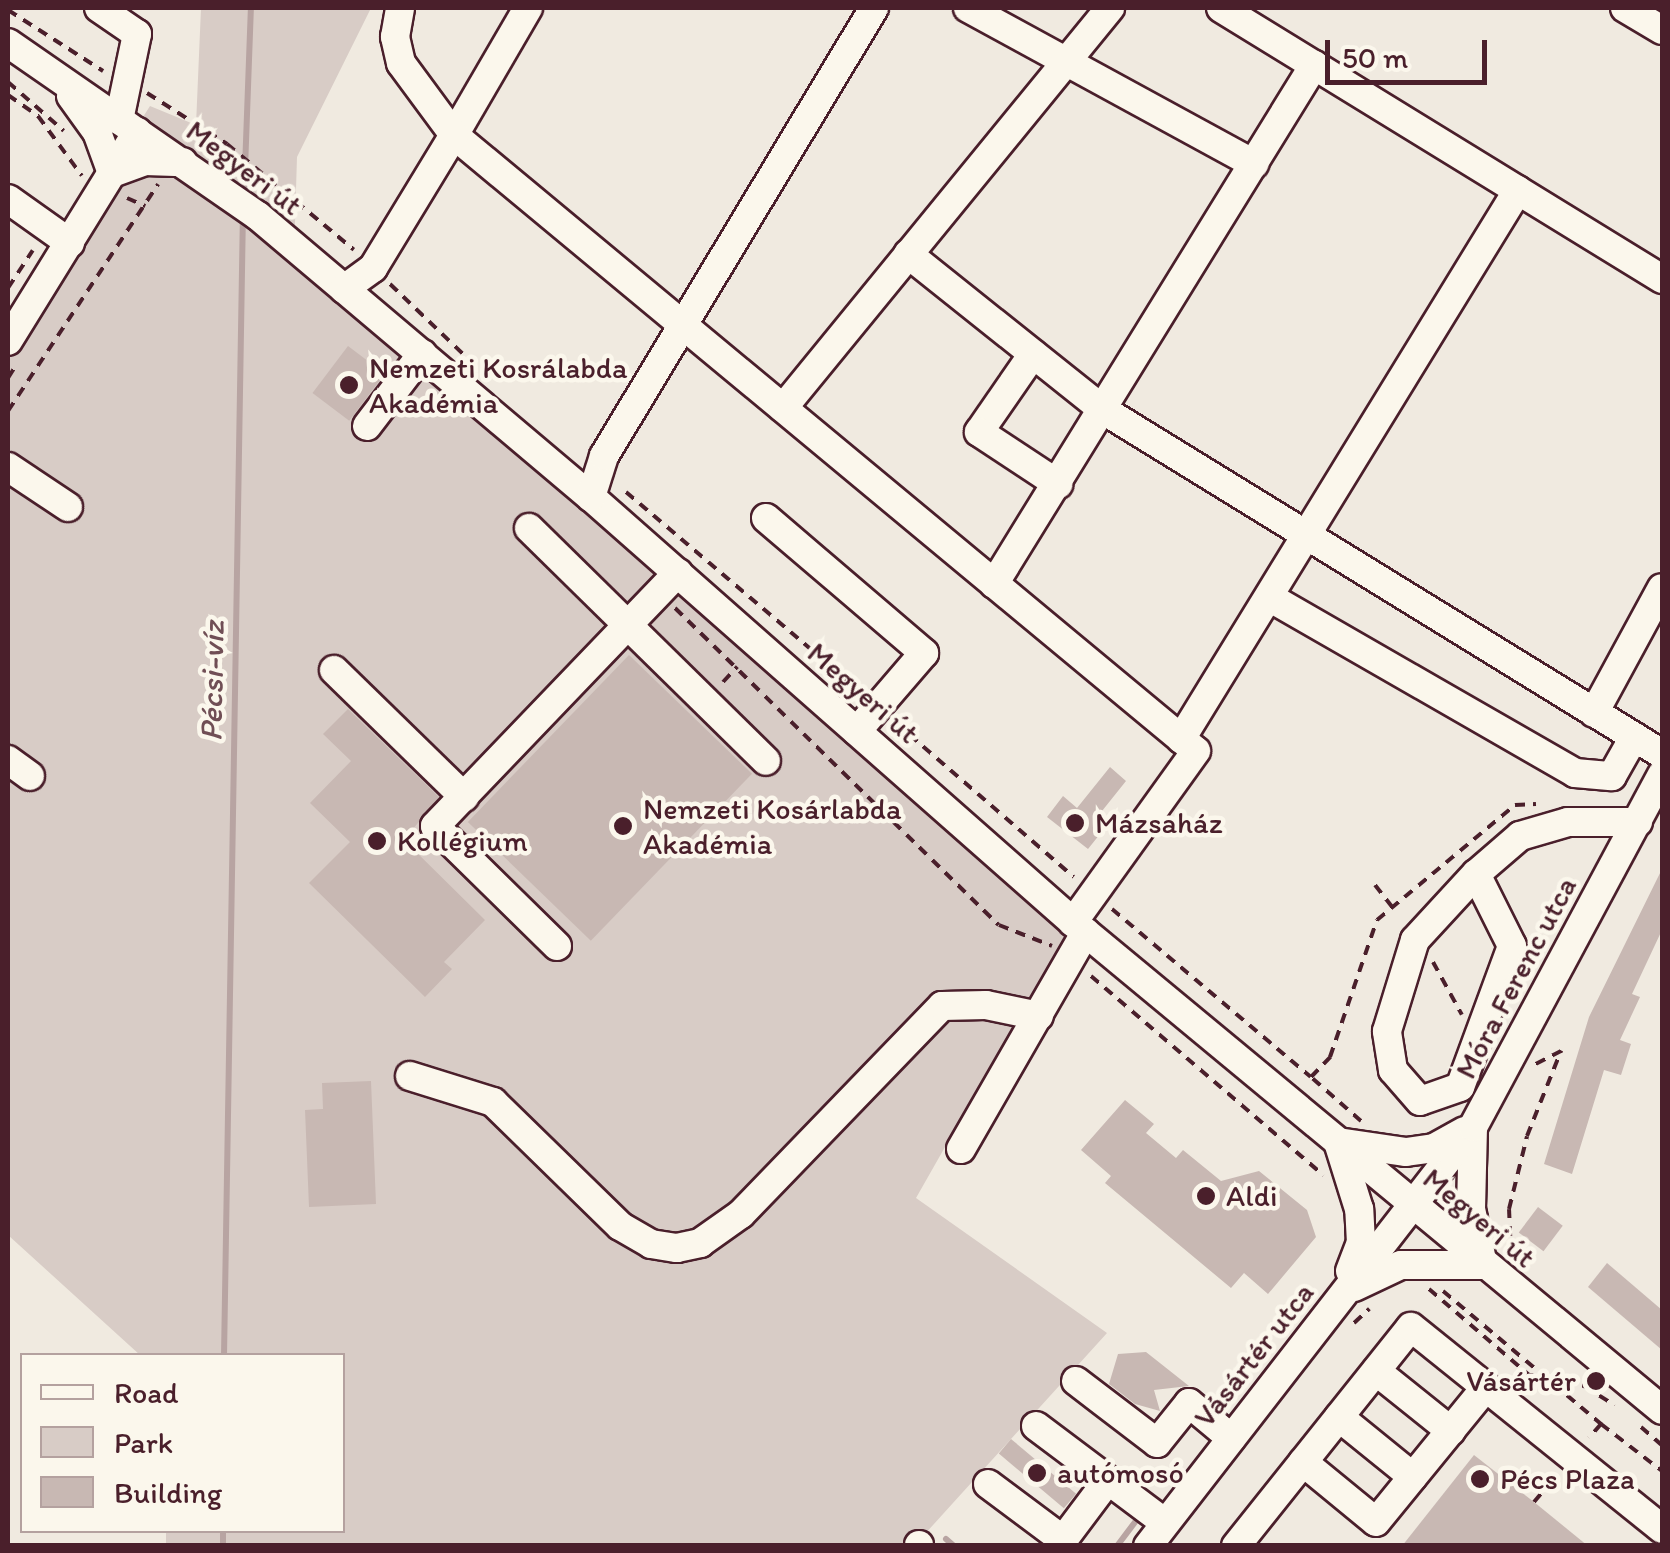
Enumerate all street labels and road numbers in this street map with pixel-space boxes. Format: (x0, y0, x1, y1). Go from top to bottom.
street label: Megyeri út (179, 113, 309, 223)
street label: Megyeri út (800, 635, 926, 751)
street label: Móra Ferenc utca (1448, 872, 1584, 1084)
street label: Megyeri út (1415, 1161, 1543, 1275)
street label: Vásártér utca (1187, 1276, 1321, 1434)

